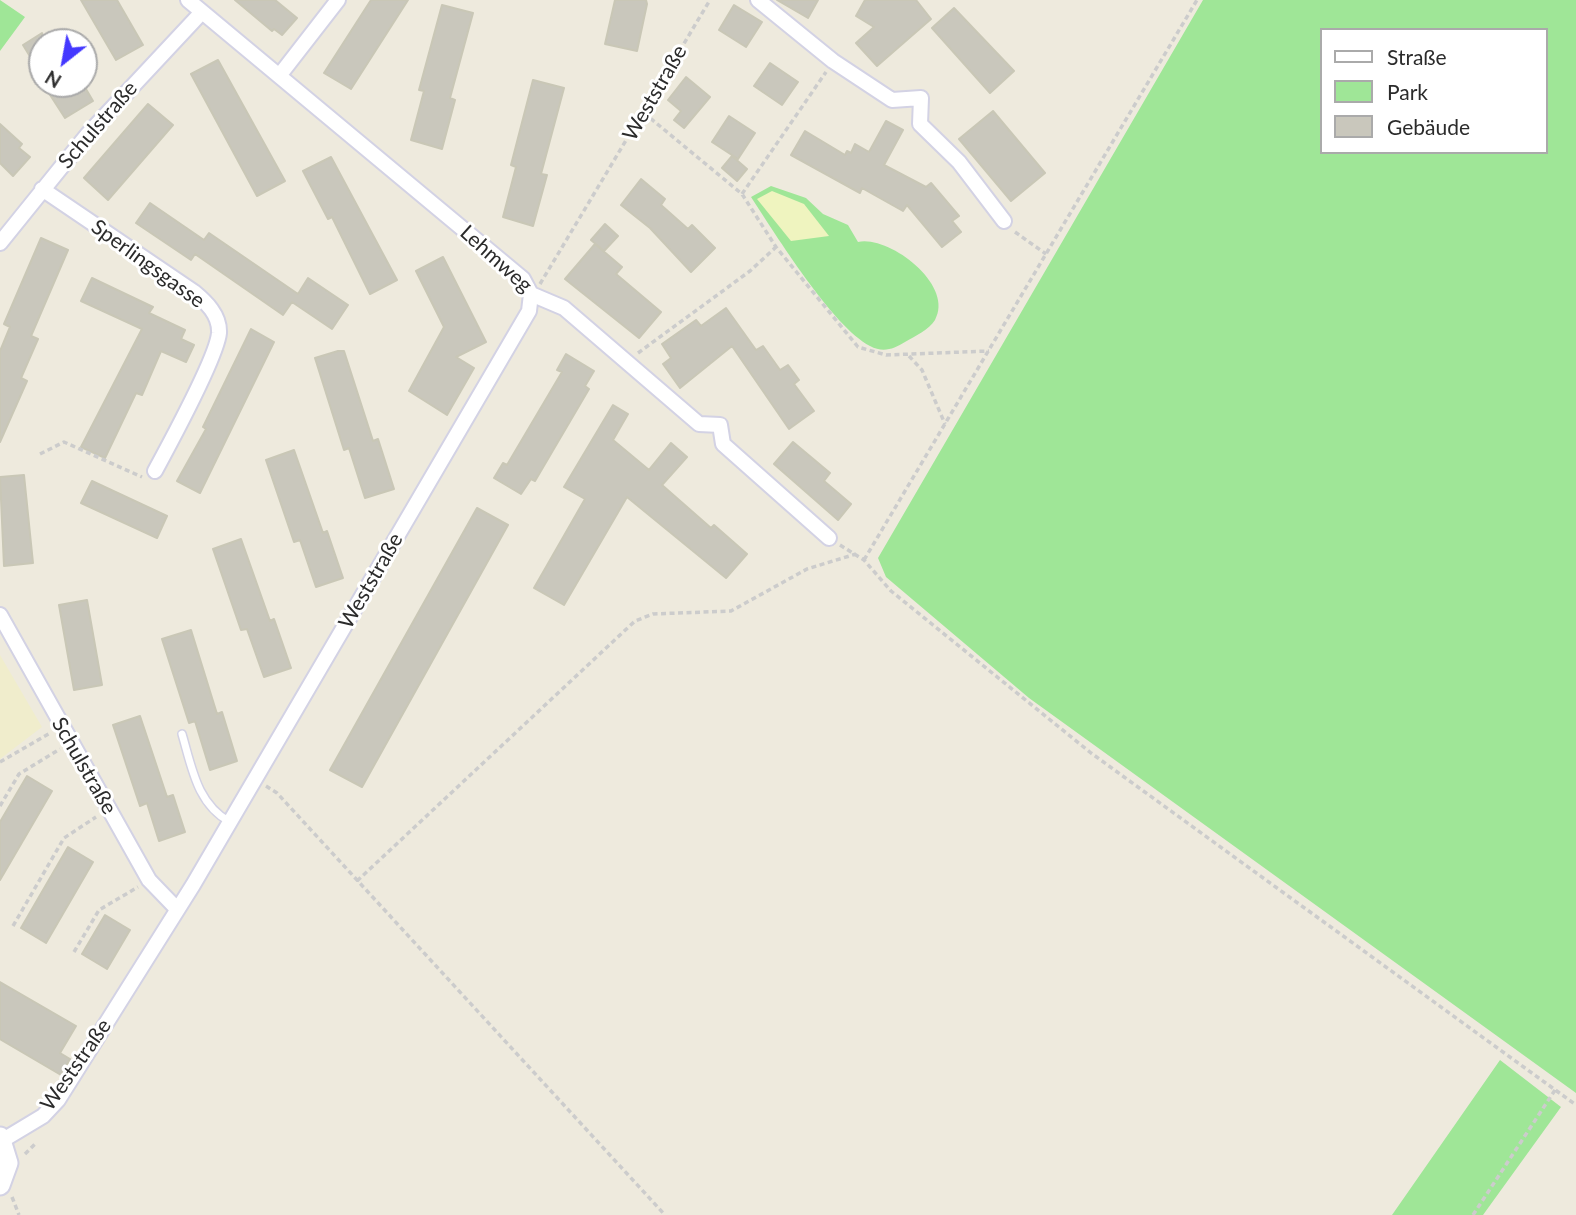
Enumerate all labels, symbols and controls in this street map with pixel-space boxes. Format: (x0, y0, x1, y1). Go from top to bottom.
north arrow (28, 28, 98, 98)
legend (1320, 28, 1548, 154)
street label: Weststraße (618, 41, 692, 145)
text: Straße (1387, 44, 1447, 69)
text: N (41, 66, 65, 93)
street label: Schulstraße (53, 76, 143, 174)
text: Park (1387, 79, 1428, 104)
text: Gebäude (1387, 114, 1470, 139)
street label: Sperlingsgasse (86, 214, 210, 314)
street label: Lehmweg (455, 220, 537, 298)
street label: Weststraße (334, 529, 408, 633)
street label: Schulstraße (46, 713, 122, 819)
street label: Weststraße (35, 1014, 117, 1116)

